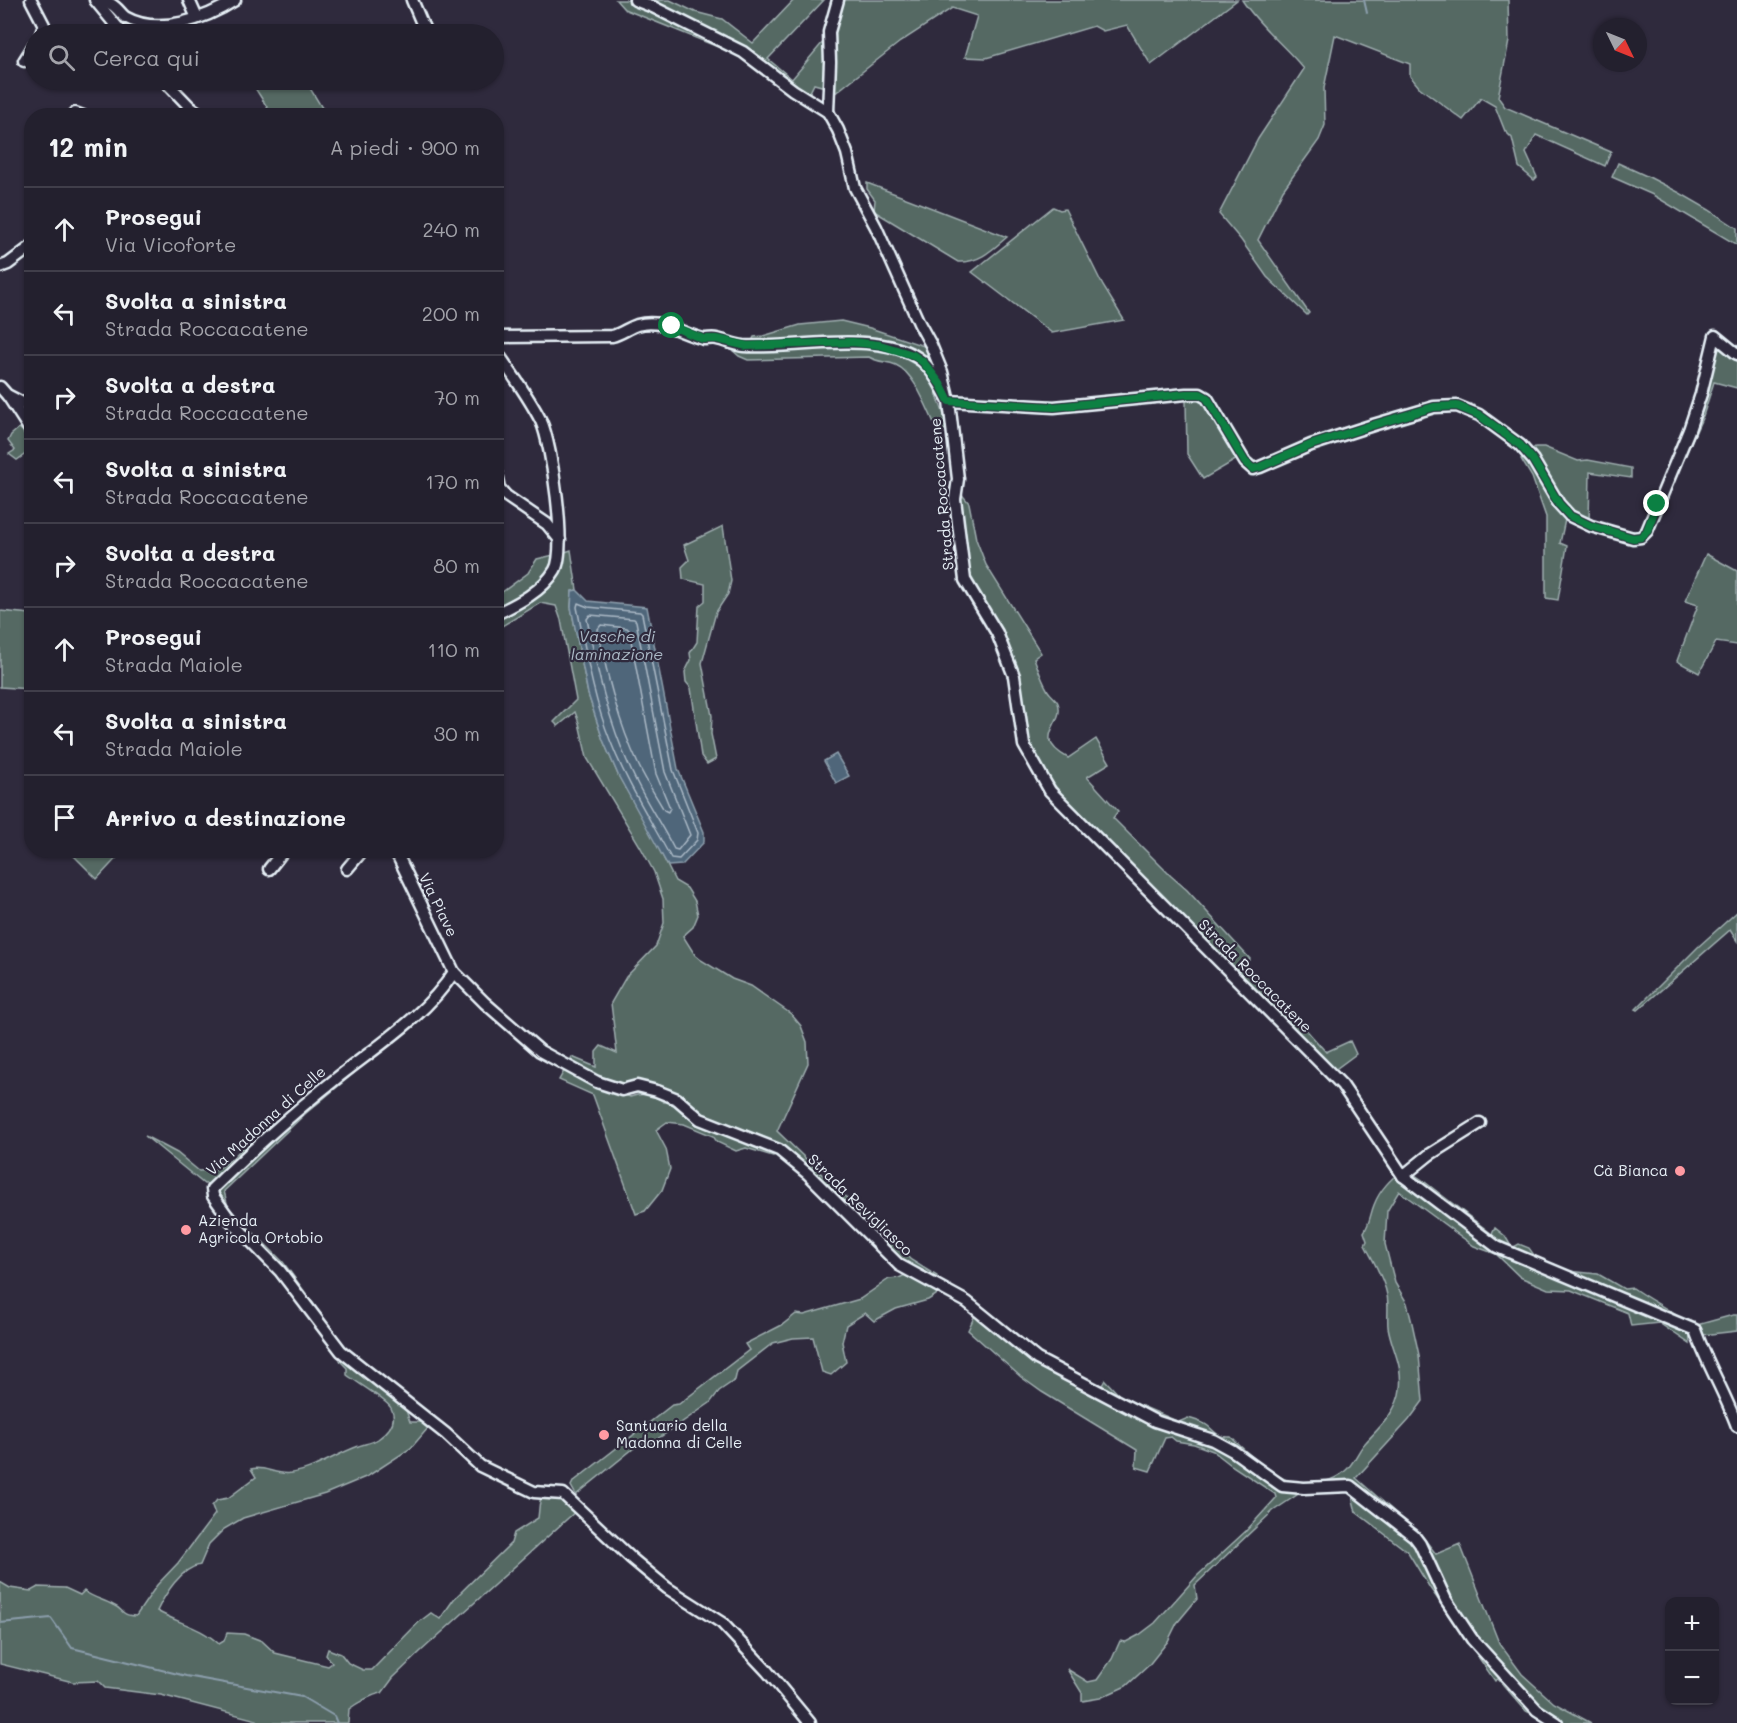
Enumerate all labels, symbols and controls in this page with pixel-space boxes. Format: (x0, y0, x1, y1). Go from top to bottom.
north arrow (1593, 18, 1647, 72)
search box (24, 24, 504, 90)
icon: search (45, 41, 78, 74)
text: Cerca qui (93, 43, 200, 72)
text: 12 min (48, 130, 128, 164)
text: A piedi · 900 m (330, 134, 480, 160)
text: Prosegui (105, 202, 202, 231)
icon: ahead (48, 213, 81, 246)
text: 240 m (422, 216, 480, 242)
text: Via Vicoforte (105, 231, 236, 257)
text: Svolta a sinistra (105, 286, 287, 315)
icon: left (48, 297, 81, 330)
text: 200 m (422, 300, 480, 326)
route start (658, 312, 684, 338)
text: Strada Roccacatene (105, 315, 309, 341)
text: Svolta a destra (105, 370, 275, 399)
icon: right (48, 381, 81, 414)
text: 70 m (434, 384, 480, 410)
text: Strada Roccacatene (105, 399, 309, 425)
street label: Strada Roccacatene (924, 417, 958, 571)
text: Svolta a sinistra (105, 454, 287, 483)
icon: left (48, 465, 81, 498)
text: 170 m (425, 468, 480, 494)
text: Strada Roccacatene (105, 483, 309, 509)
route end (1643, 490, 1669, 516)
text: Svolta a destra (105, 538, 275, 567)
icon: right (48, 549, 81, 582)
text: 80 m (433, 552, 480, 578)
text: Strada Roccacatene (105, 567, 309, 593)
text: Prosegui (105, 622, 202, 651)
water label: Vasche di laminazione (571, 625, 663, 664)
icon: ahead (48, 633, 81, 666)
text: 110 m (427, 636, 480, 662)
text: Strada Maiole (105, 651, 243, 677)
text: Svolta a sinistra (105, 706, 287, 735)
icon: left (48, 717, 81, 750)
text: 30 m (434, 720, 480, 746)
text: Strada Maiole (105, 735, 243, 761)
icon: arrive (48, 801, 81, 834)
text: Arrivo a destinazione (105, 803, 346, 832)
street label: Via Piave (415, 869, 463, 940)
street label: Strada Roccacatene (1195, 914, 1317, 1036)
street label: Via Madonna di Celle (201, 1061, 329, 1179)
street label: Strada Revigliasco (804, 1149, 917, 1260)
place label: Cà Bianca (1593, 1160, 1668, 1180)
marker: Cà Bianca (1673, 1164, 1687, 1178)
place label: Azienda Agricola Ortobio (198, 1210, 323, 1247)
marker: Azienda Agricola Ortobio (179, 1223, 193, 1237)
place label: Santuario della Madonna di Celle (616, 1415, 742, 1452)
marker: Santuario della Madonna di Celle (597, 1428, 611, 1442)
map controls (1665, 1597, 1719, 1705)
button: + (1665, 1597, 1719, 1651)
button: − (1665, 1651, 1719, 1705)

